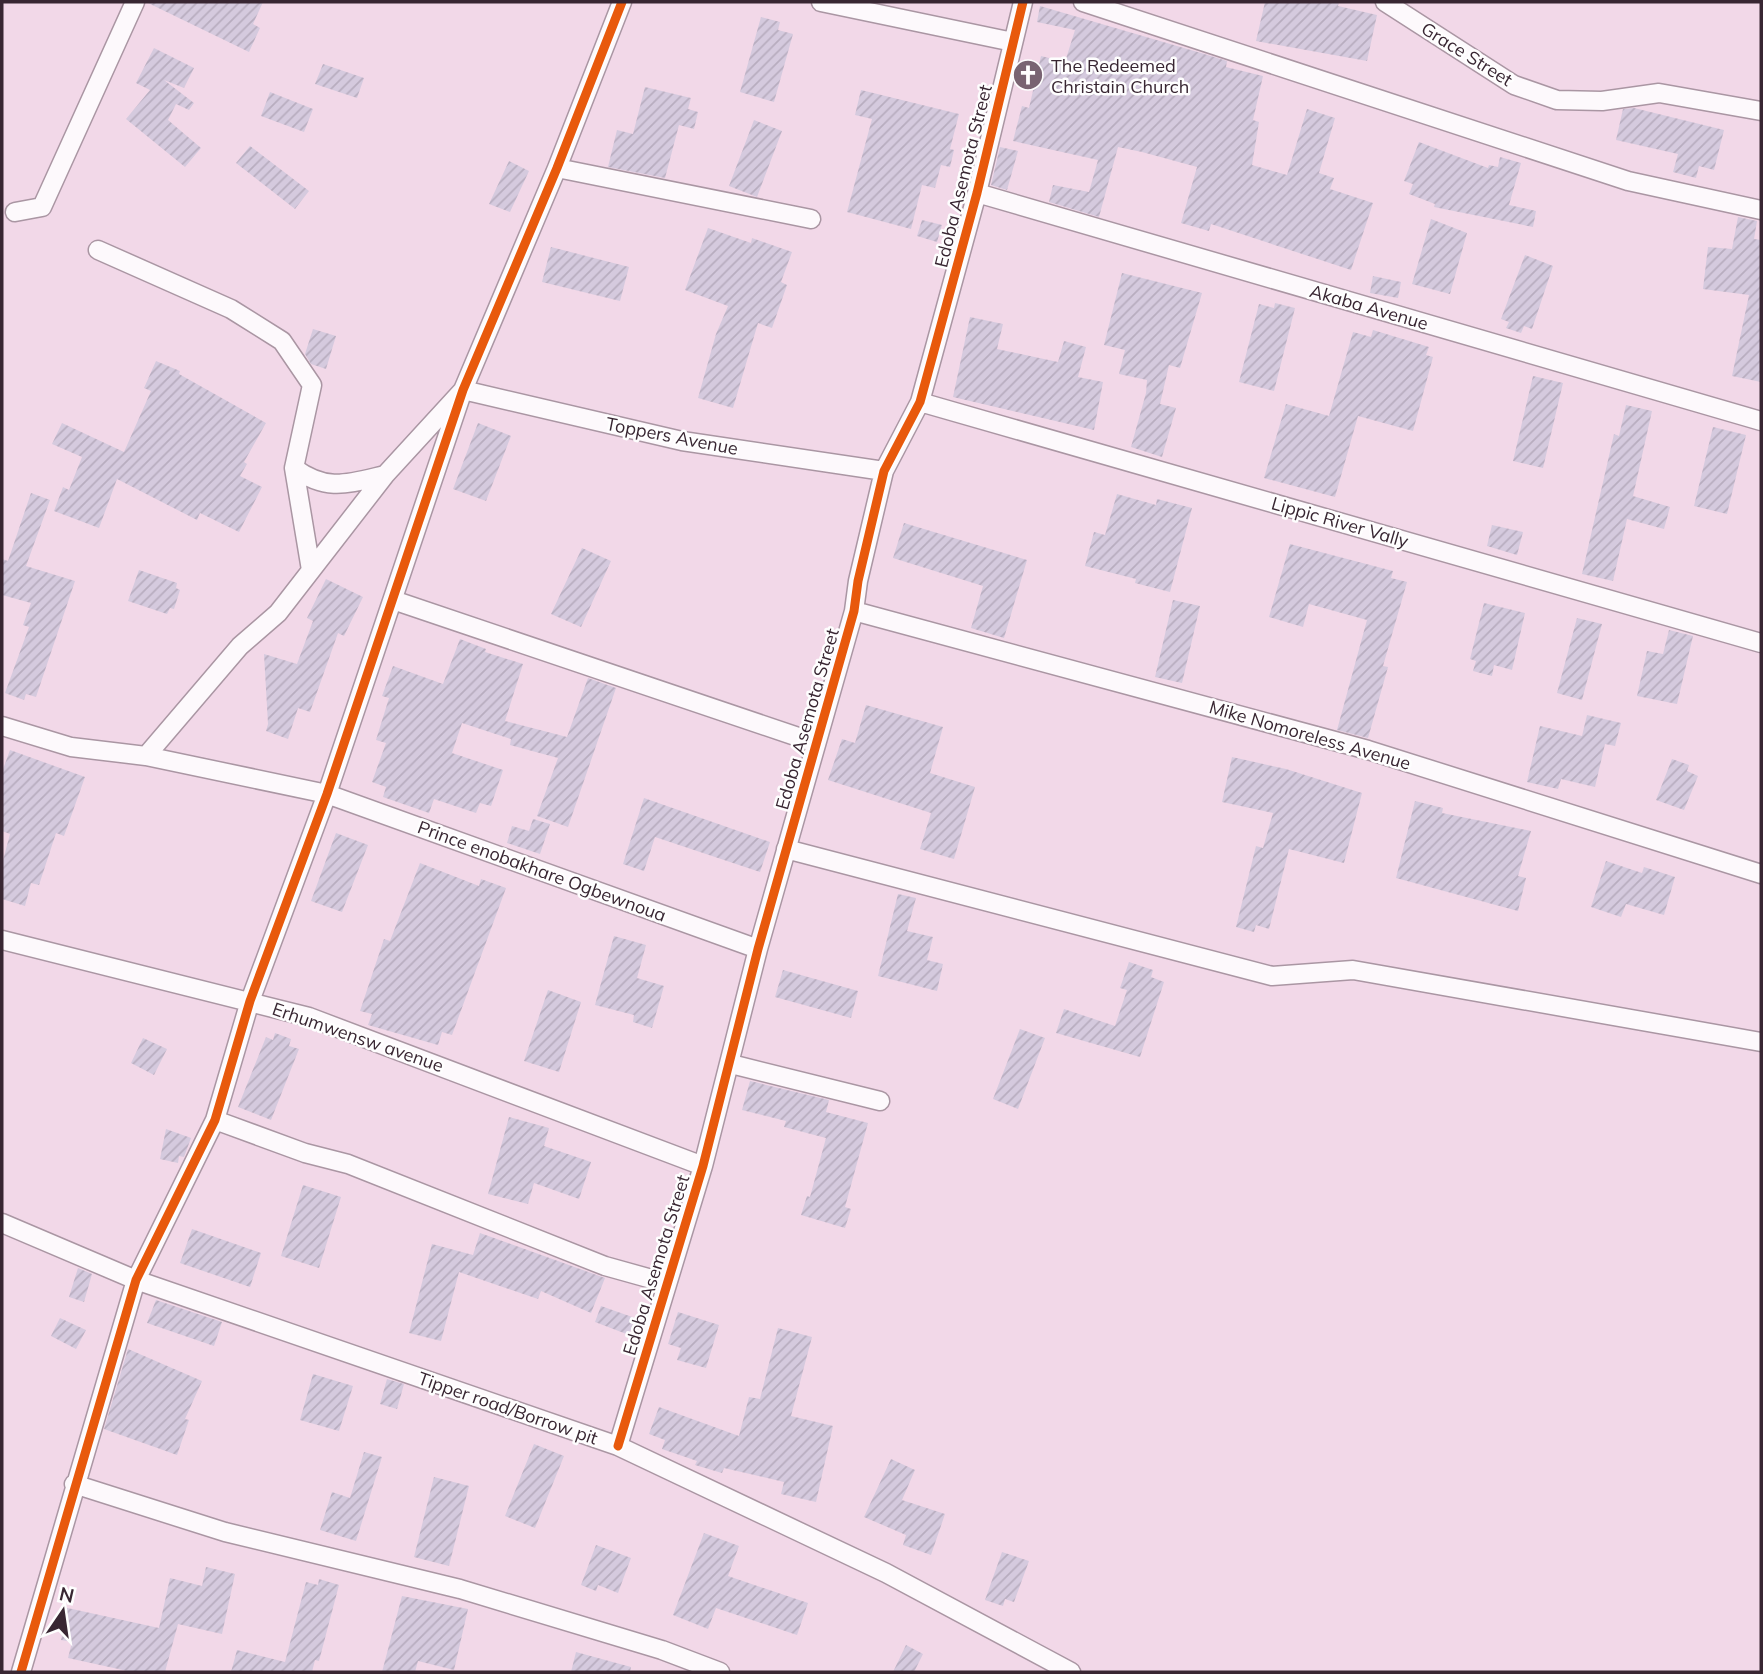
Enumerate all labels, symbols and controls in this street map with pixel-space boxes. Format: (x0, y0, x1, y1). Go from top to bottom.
street label: Grace Street (1417, 17, 1517, 91)
place label: The Redeemed Christain Church (1051, 54, 1189, 98)
church icon: The Redeemed Christain Church (1011, 58, 1045, 92)
street label: Edoba Asemota Street (929, 82, 997, 270)
street label: Akaba Avenue (1307, 279, 1431, 335)
street label: Toppers Avenue (604, 412, 740, 460)
street label: Lippic River Vally (1269, 491, 1411, 553)
street label: Edoba Asemota Street (770, 626, 844, 812)
street label: Mike Nomoreless Avenue (1207, 695, 1413, 775)
street label: Prince enobakhare Ogbewnoua (415, 815, 669, 927)
street label: Erhumwensw avenue (269, 997, 447, 1077)
street label: Edoba Asemota Street (618, 1172, 694, 1358)
street label: Tipper road/Borrow pit (415, 1366, 601, 1450)
north arrow (28, 1576, 98, 1646)
text: N (57, 1581, 77, 1608)

